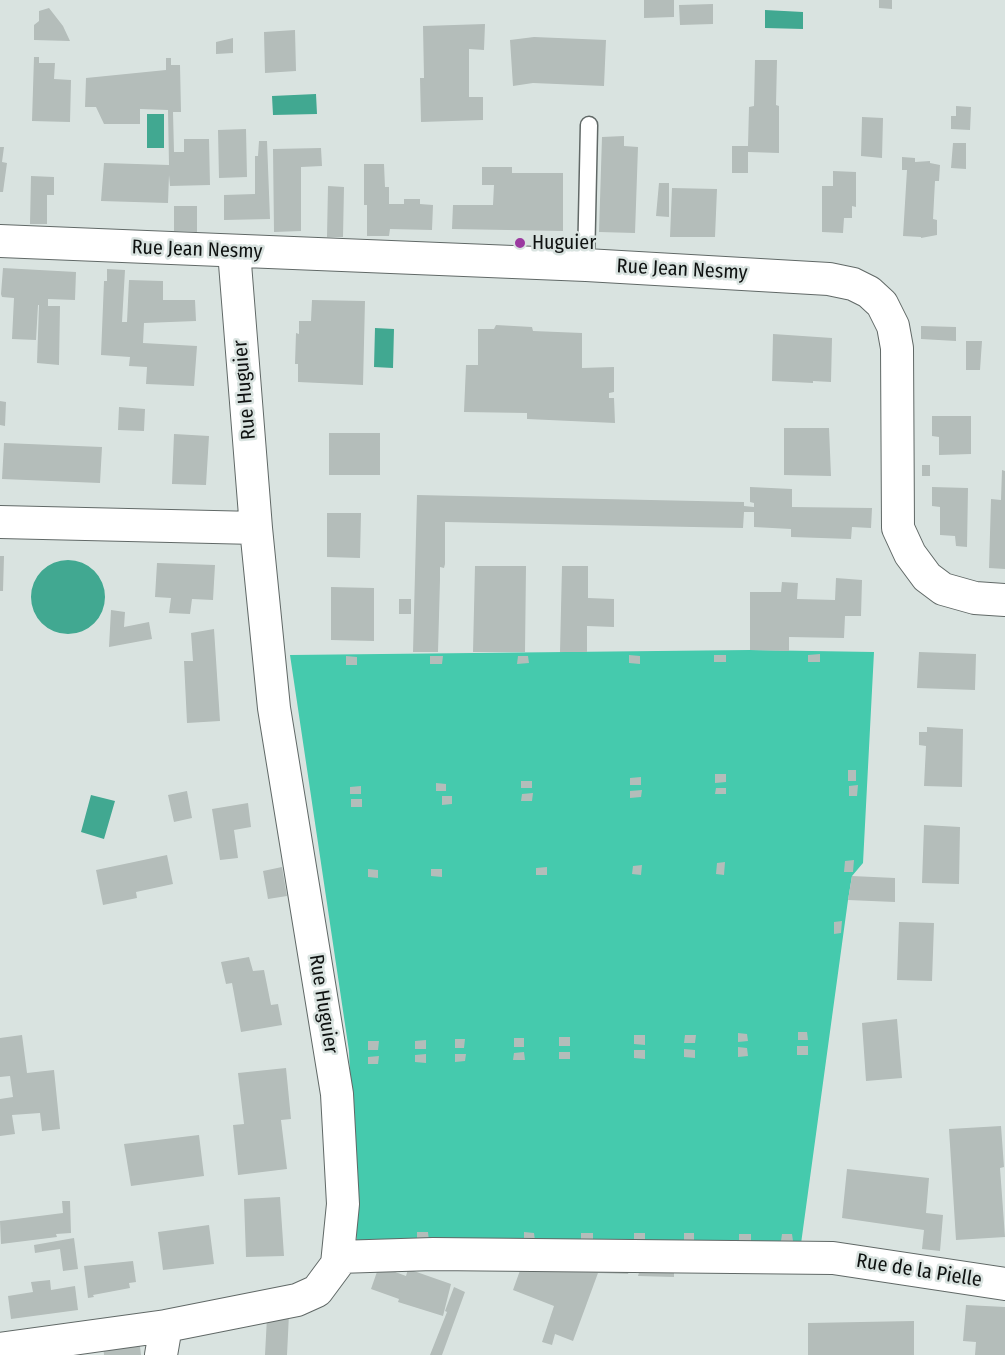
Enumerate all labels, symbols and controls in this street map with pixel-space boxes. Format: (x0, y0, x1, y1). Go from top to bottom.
place label: Huguier (532, 231, 596, 255)
street label: Rue Jean Nesmy (131, 236, 263, 264)
marker: Huguier (513, 236, 527, 250)
street label: Rue Jean Nesmy (616, 255, 748, 285)
street label: Rue Huguier (229, 339, 261, 441)
street label: Rue Huguier (303, 953, 343, 1055)
street label: Rue de la Pielle (855, 1249, 983, 1293)

